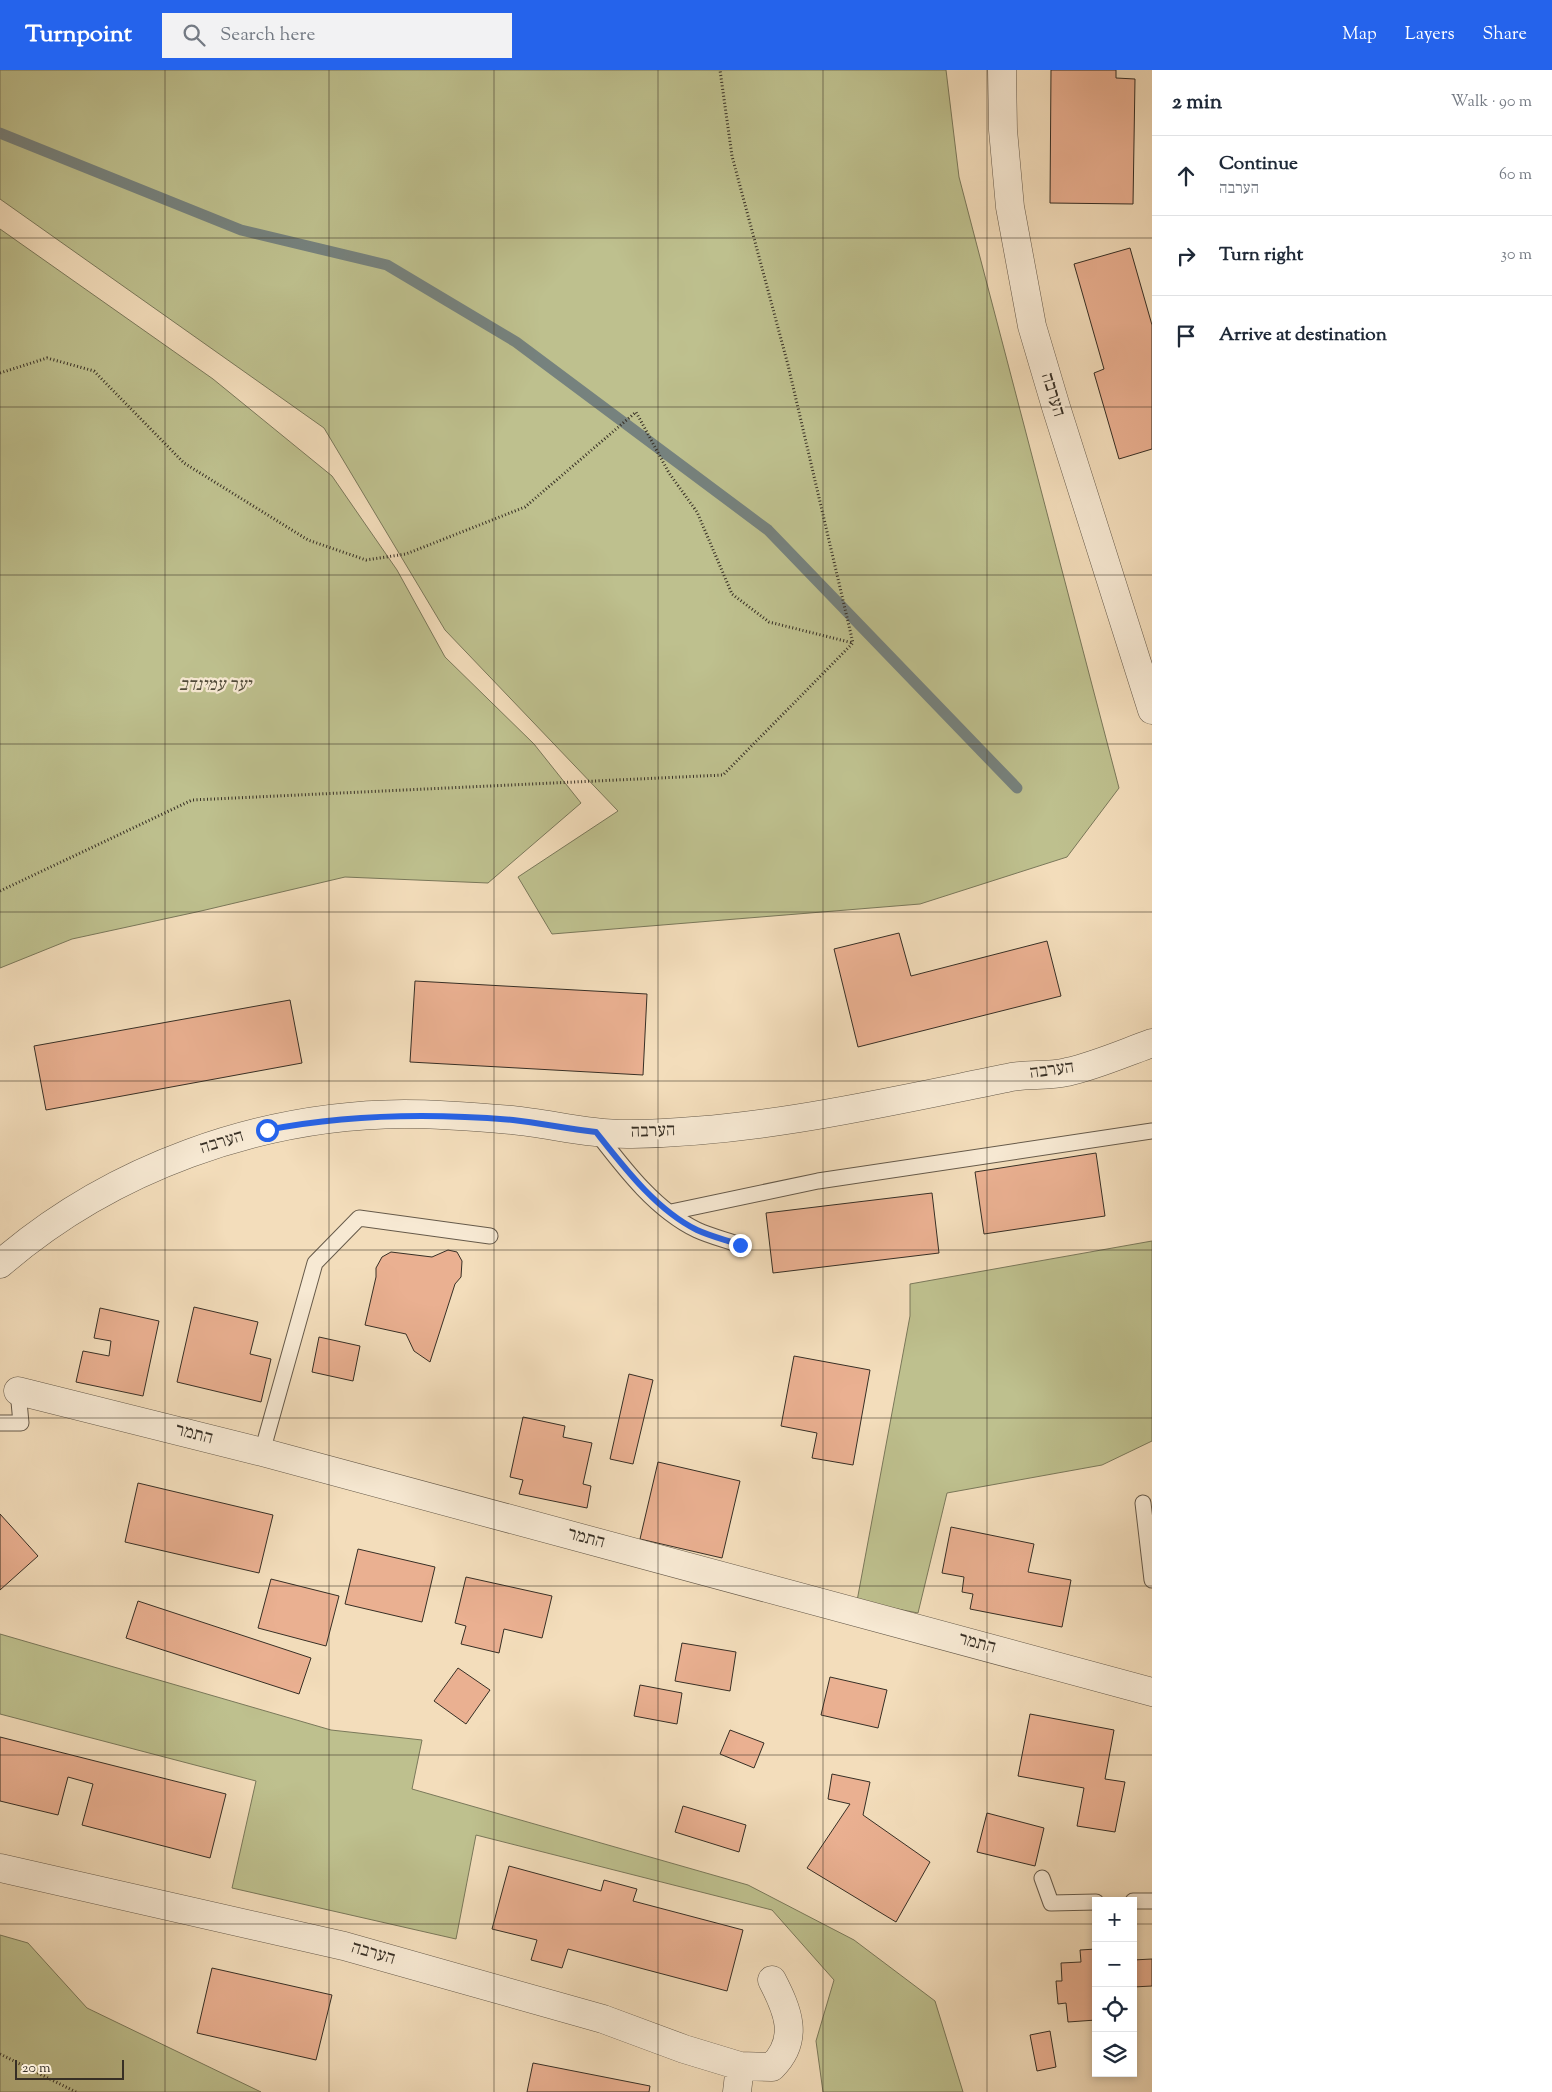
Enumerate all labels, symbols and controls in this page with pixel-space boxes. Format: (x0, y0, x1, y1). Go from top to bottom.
search box (162, 13, 512, 58)
text: Turnpoint (25, 18, 132, 52)
icon: search (180, 21, 208, 49)
text: Search here (220, 22, 315, 49)
text: Map (1342, 22, 1377, 48)
text: Layers (1405, 22, 1455, 48)
text: Share (1483, 22, 1527, 48)
text: 2 min (1172, 88, 1222, 118)
text: Walk · 90 m (1451, 91, 1532, 114)
text: Continue (1219, 151, 1298, 178)
icon: ahead (1172, 162, 1200, 190)
text: 60 m (1499, 164, 1532, 187)
text: הערבה (1219, 178, 1259, 201)
icon: right (1172, 242, 1200, 270)
text: Turn right (1219, 242, 1303, 269)
text: 30 m (1501, 244, 1532, 267)
icon: arrive (1172, 322, 1200, 350)
text: Arrive at destination (1219, 322, 1387, 349)
street label: הערבה (1033, 370, 1071, 420)
park label: יער עמינדב (179, 673, 253, 699)
street label: הערבה (1028, 1055, 1076, 1087)
street label: הערבה (630, 1118, 676, 1146)
route start (256, 1119, 279, 1142)
street label: הערבה (197, 1124, 247, 1162)
route end (729, 1234, 752, 1257)
street label: התמר (172, 1418, 216, 1452)
street label: התמר (564, 1522, 608, 1556)
street label: התמר (955, 1627, 999, 1661)
map controls (1092, 1897, 1137, 2077)
button: + (1092, 1897, 1137, 1942)
street label: הערבה (348, 1935, 398, 1973)
button: − (1092, 1942, 1137, 1987)
button: locate (1092, 1987, 1137, 2032)
button: layers (1092, 2032, 1137, 2077)
scale bar (15, 2057, 124, 2080)
text: 20 m (22, 2059, 51, 2079)

